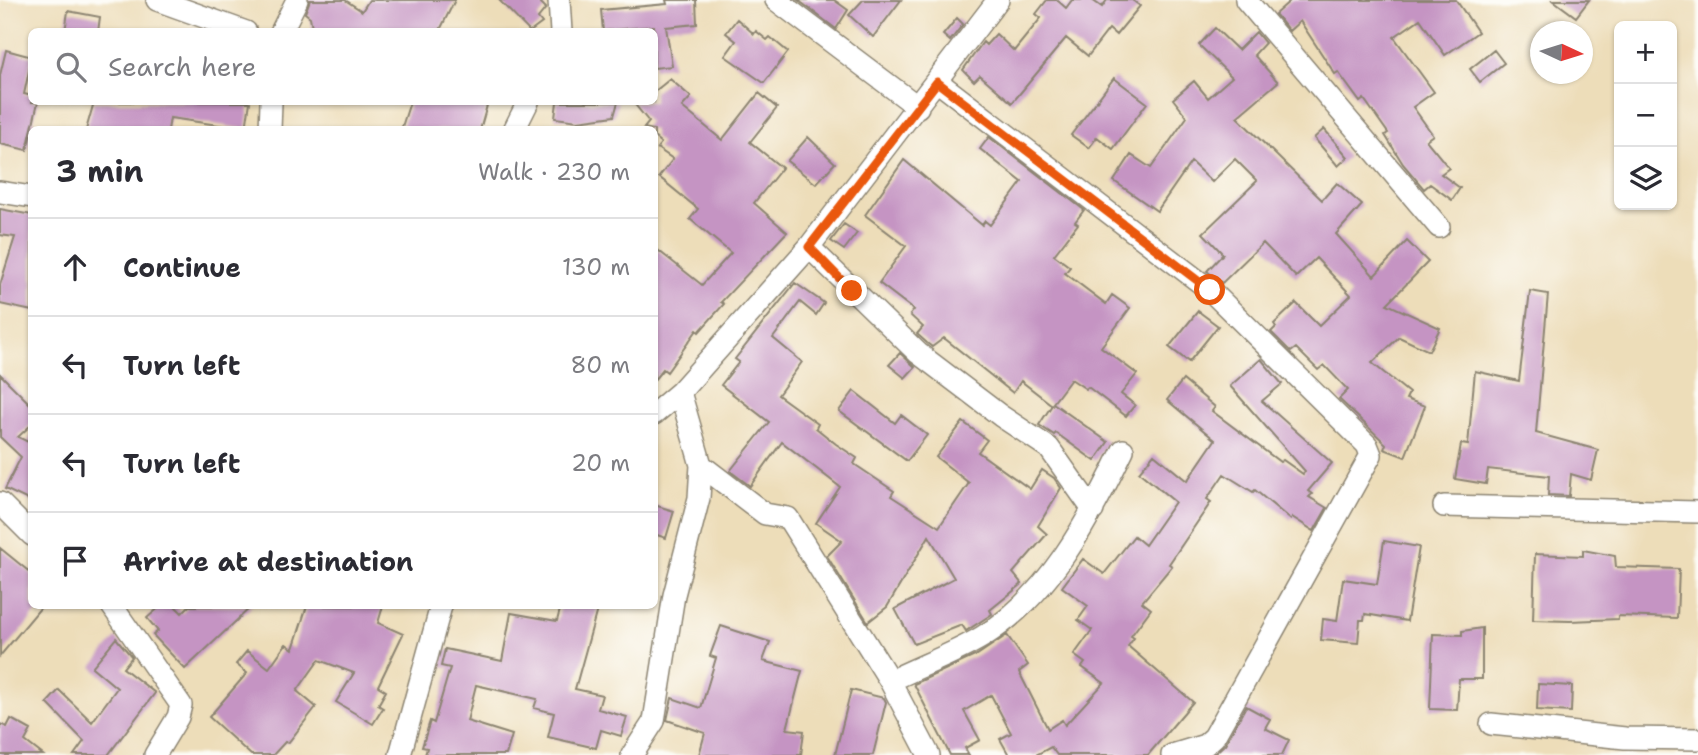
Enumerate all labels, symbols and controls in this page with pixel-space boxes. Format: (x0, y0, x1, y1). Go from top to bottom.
north arrow (1530, 21, 1593, 84)
map controls (1614, 21, 1677, 210)
button: + (1614, 21, 1677, 84)
search box (28, 28, 658, 105)
icon: search (52, 48, 90, 86)
text: Search here (108, 49, 257, 84)
button: − (1614, 84, 1677, 147)
button: layers (1614, 147, 1677, 210)
text: 3 min (56, 151, 143, 192)
text: Walk · 230 m (478, 157, 630, 187)
icon: ahead (56, 248, 94, 286)
text: Continue (123, 250, 241, 285)
text: 130 m (562, 252, 630, 282)
route start (1194, 274, 1225, 305)
route end (836, 275, 867, 306)
icon: left (56, 346, 94, 384)
text: Turn left (123, 348, 240, 383)
text: 80 m (571, 350, 630, 380)
icon: left (56, 444, 94, 482)
text: Turn left (123, 446, 240, 481)
text: 20 m (571, 448, 630, 478)
icon: arrive (56, 542, 94, 580)
text: Arrive at destination (123, 544, 413, 579)

